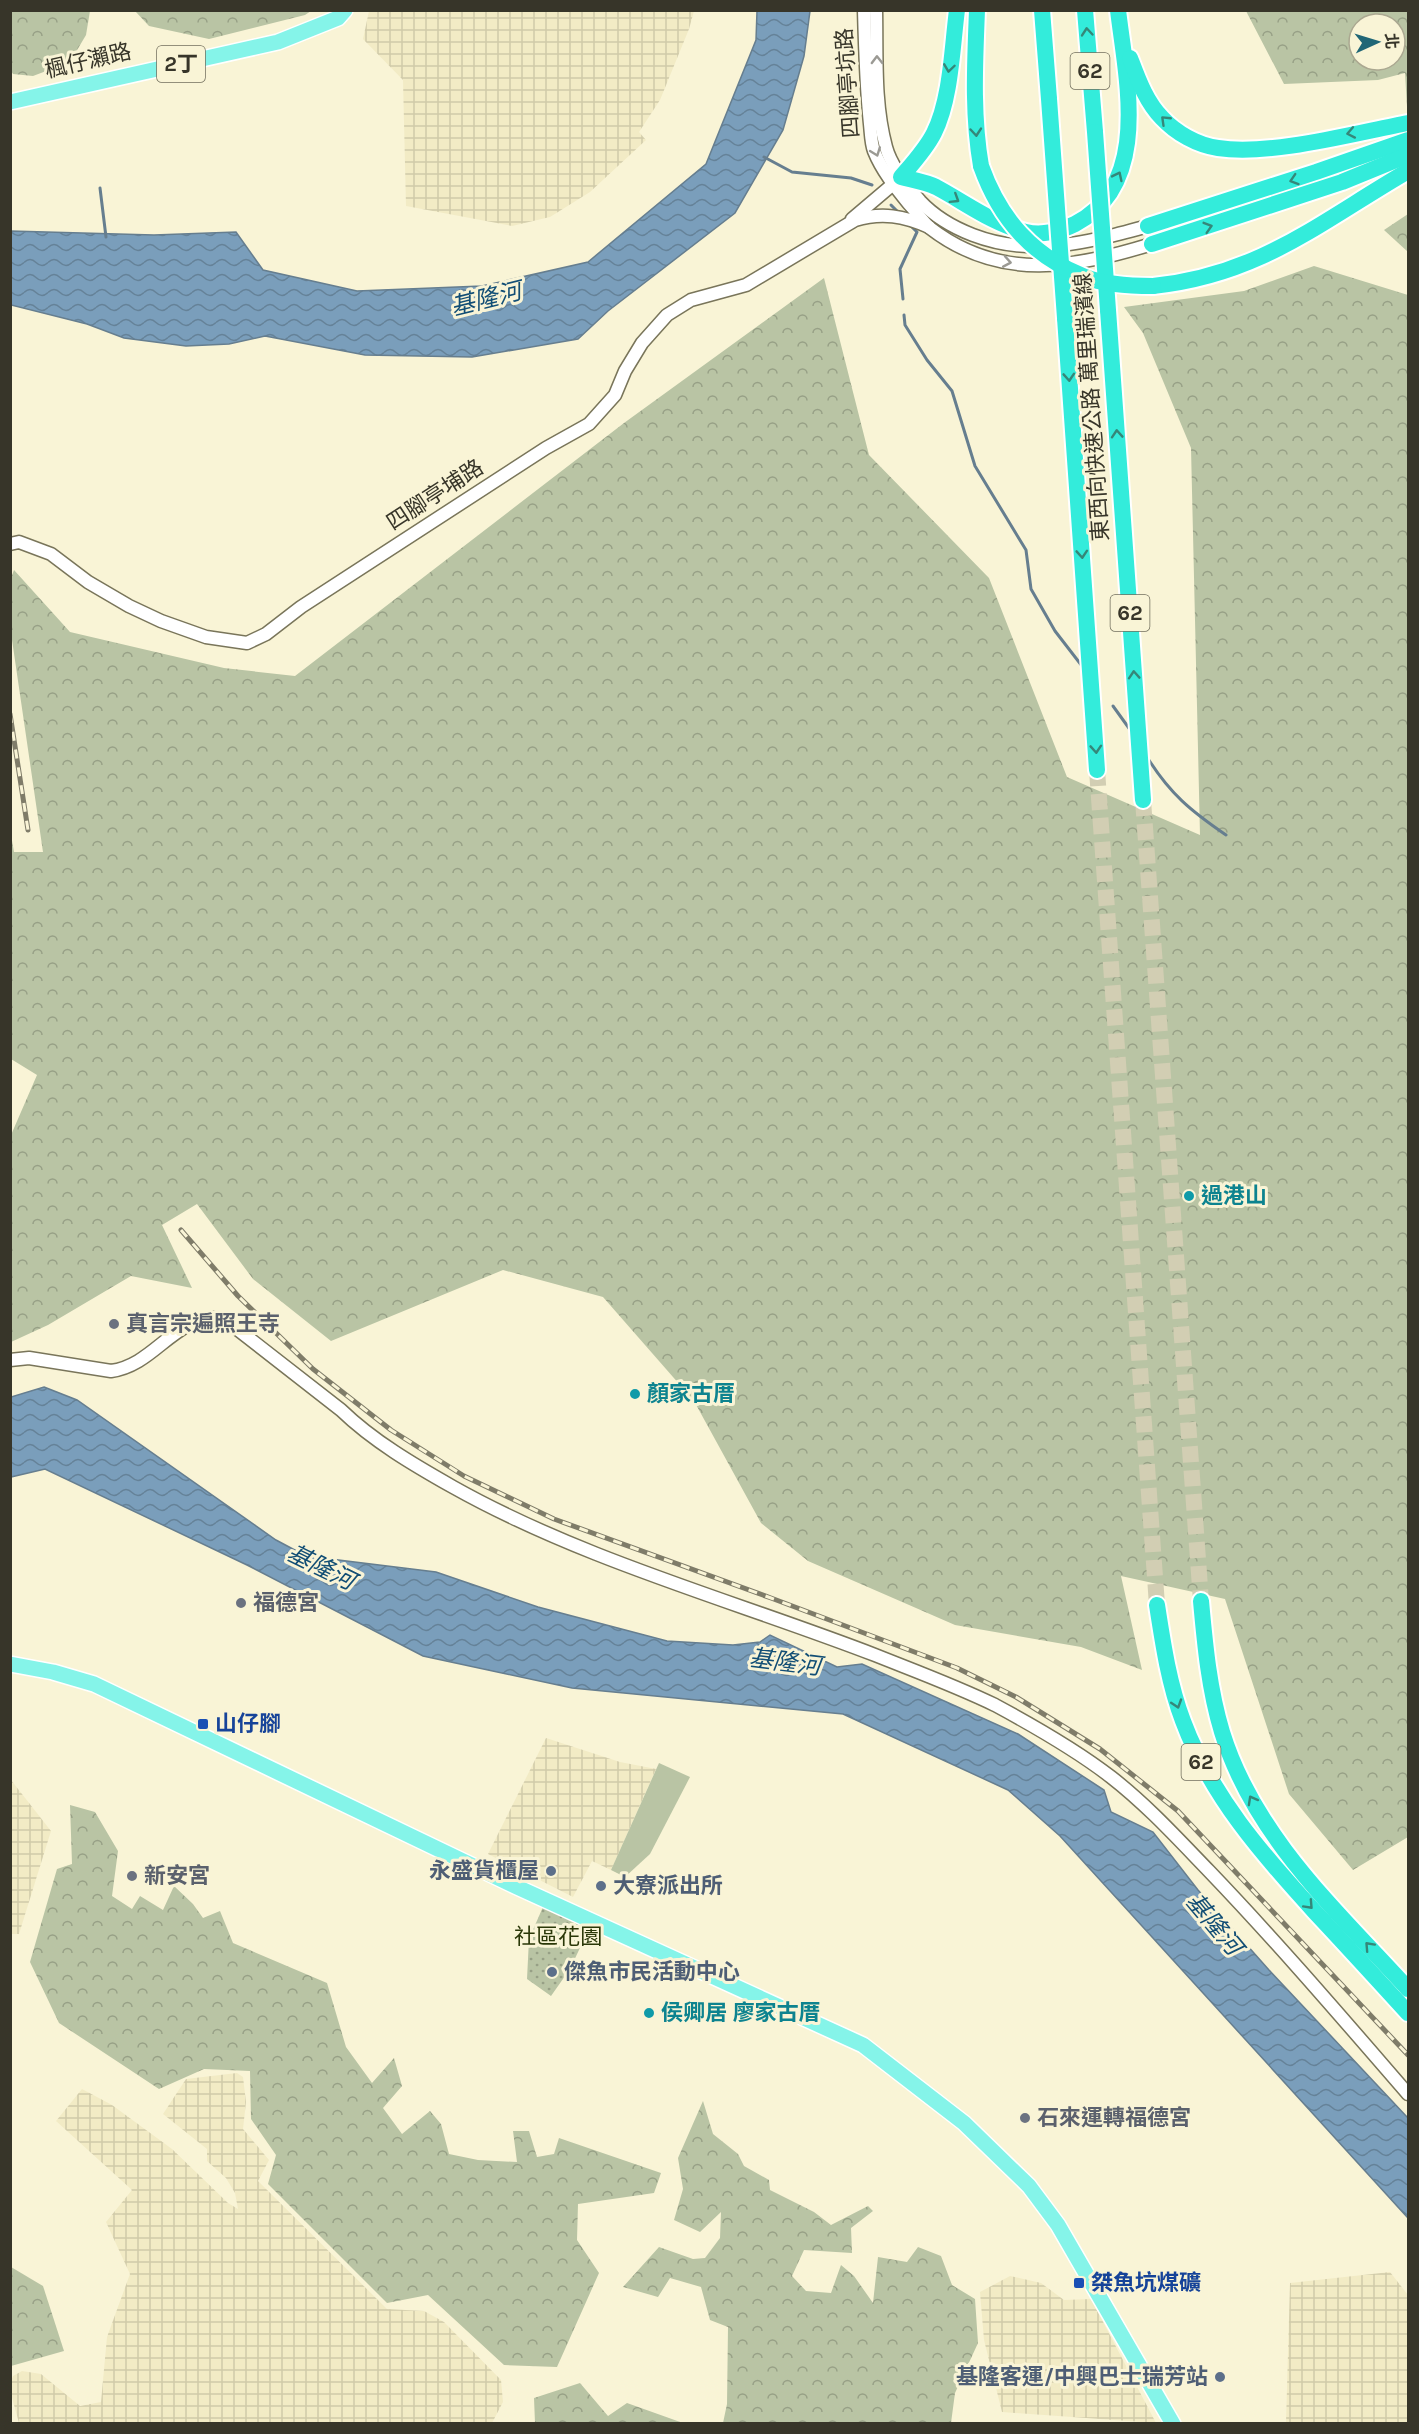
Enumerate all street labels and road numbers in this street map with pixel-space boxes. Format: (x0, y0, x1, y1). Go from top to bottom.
street label: 四腳亭坑路 (831, 27, 865, 139)
street label: 楓仔瀨路 (42, 38, 134, 84)
road number: 2丁 (157, 46, 205, 82)
road number: 62 (1070, 53, 1110, 89)
street label: 東西向快速公路 萬里瑞濱線 (1070, 272, 1114, 542)
street label: 四腳亭埔路 (382, 454, 488, 536)
road number: 62 (1110, 595, 1150, 631)
road number: 62 (1182, 1744, 1220, 1780)

